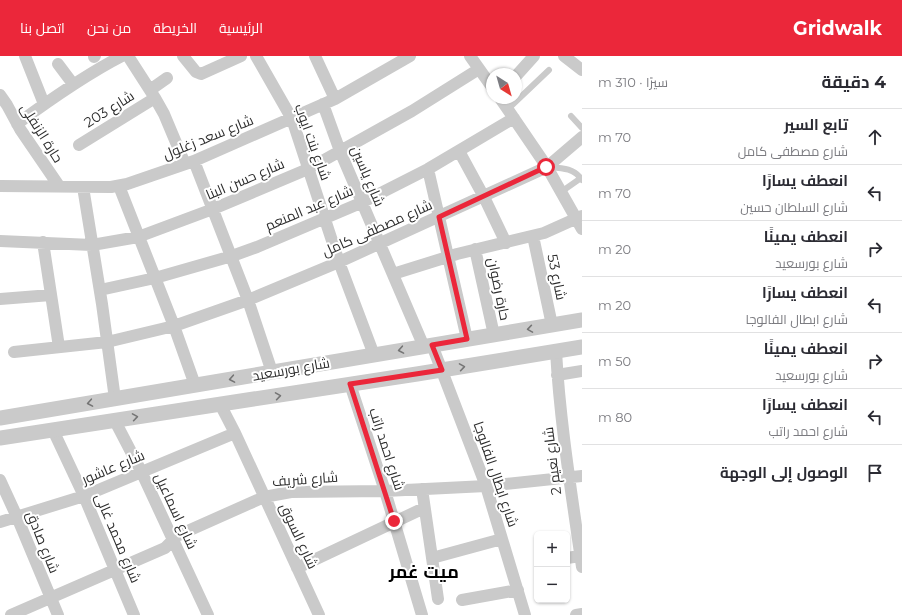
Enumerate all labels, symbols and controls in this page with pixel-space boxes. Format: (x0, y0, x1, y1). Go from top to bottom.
text: Gridwalk (793, 17, 882, 40)
text: اتصل بنا (20, 19, 65, 37)
text: من نحن (87, 19, 131, 37)
text: الخريطة (153, 19, 197, 37)
text: الرئيسية (219, 19, 263, 37)
north arrow (486, 68, 522, 104)
text: 4 دقيقة (821, 72, 886, 92)
text: سيرًا · 310 m (598, 74, 668, 90)
street label: شارع 203 (81, 87, 137, 131)
street label: حارة الزنفلى (17, 100, 67, 166)
street label: شارع بنت ايوب (291, 101, 335, 183)
street label: شارع سعد زغلول (160, 111, 256, 163)
text: تابع السير (784, 115, 848, 134)
icon: ahead (864, 126, 886, 148)
text: 70 m (598, 129, 631, 145)
street label: شارع ياسين (347, 143, 389, 209)
text: شارع مصطفى كامل (738, 143, 848, 159)
street label: شارع حسن البنا (203, 154, 287, 204)
route start (537, 158, 555, 176)
text: انعطف يسارًا (762, 171, 848, 190)
street label: شارع عبد المنعم (262, 181, 356, 236)
icon: left (864, 182, 886, 204)
text: 70 m (598, 185, 631, 201)
street label: شارع مصطفى كامل (319, 196, 435, 260)
text: شارع السلطان حسين (740, 199, 848, 215)
text: انعطف يمينًا (764, 227, 848, 246)
icon: right (864, 238, 886, 260)
text: 20 m (598, 241, 631, 257)
street label: شارع 53 (543, 252, 571, 302)
text: شارع بورسعيد (775, 255, 848, 271)
street label: حارة رضوان (484, 256, 514, 322)
text: انعطف يسارًا (762, 283, 848, 302)
icon: left (864, 294, 886, 316)
text: 20 m (598, 297, 631, 313)
text: شارع ابطال الفالوجا (745, 311, 848, 327)
one-way arrow (527, 324, 533, 333)
text: انعطف يمينًا (764, 339, 848, 358)
one-way arrow (398, 345, 405, 354)
icon: right (864, 350, 886, 372)
street label: شارع بورسعيد (251, 353, 331, 385)
text: 50 m (598, 353, 631, 369)
one-way arrow (458, 363, 465, 372)
text: شارع بورسعيد (775, 367, 848, 383)
one-way arrow (229, 374, 235, 383)
one-way arrow (275, 392, 281, 400)
text: انعطف يسارًا (762, 395, 848, 414)
one-way arrow (87, 398, 93, 407)
street label: شارع احمد راتب (365, 406, 409, 492)
icon: left (864, 406, 886, 428)
text: 80 m (598, 409, 632, 425)
one-way arrow (132, 413, 139, 422)
street label: شارع ابطال الفالوجا (470, 419, 522, 529)
text: شارع احمد راتب (769, 423, 848, 439)
street label: شارع نعيم 2 (539, 426, 566, 496)
street label: شارع عاشور (78, 446, 147, 489)
icon: arrive (864, 462, 886, 484)
text: الوصول إلى الوجهة (720, 463, 848, 482)
street label: شارع شريف (271, 468, 339, 490)
street label: شارع اسماعيل (151, 470, 201, 552)
street label: شارع محمد غالى (91, 491, 145, 585)
street label: شارع السوق (276, 500, 322, 572)
street label: شارع صادق (22, 508, 64, 576)
route end (385, 512, 403, 530)
map controls (534, 531, 570, 603)
button: + (534, 531, 570, 567)
district label: ميت غمر (388, 561, 459, 583)
button: − (534, 567, 570, 603)

